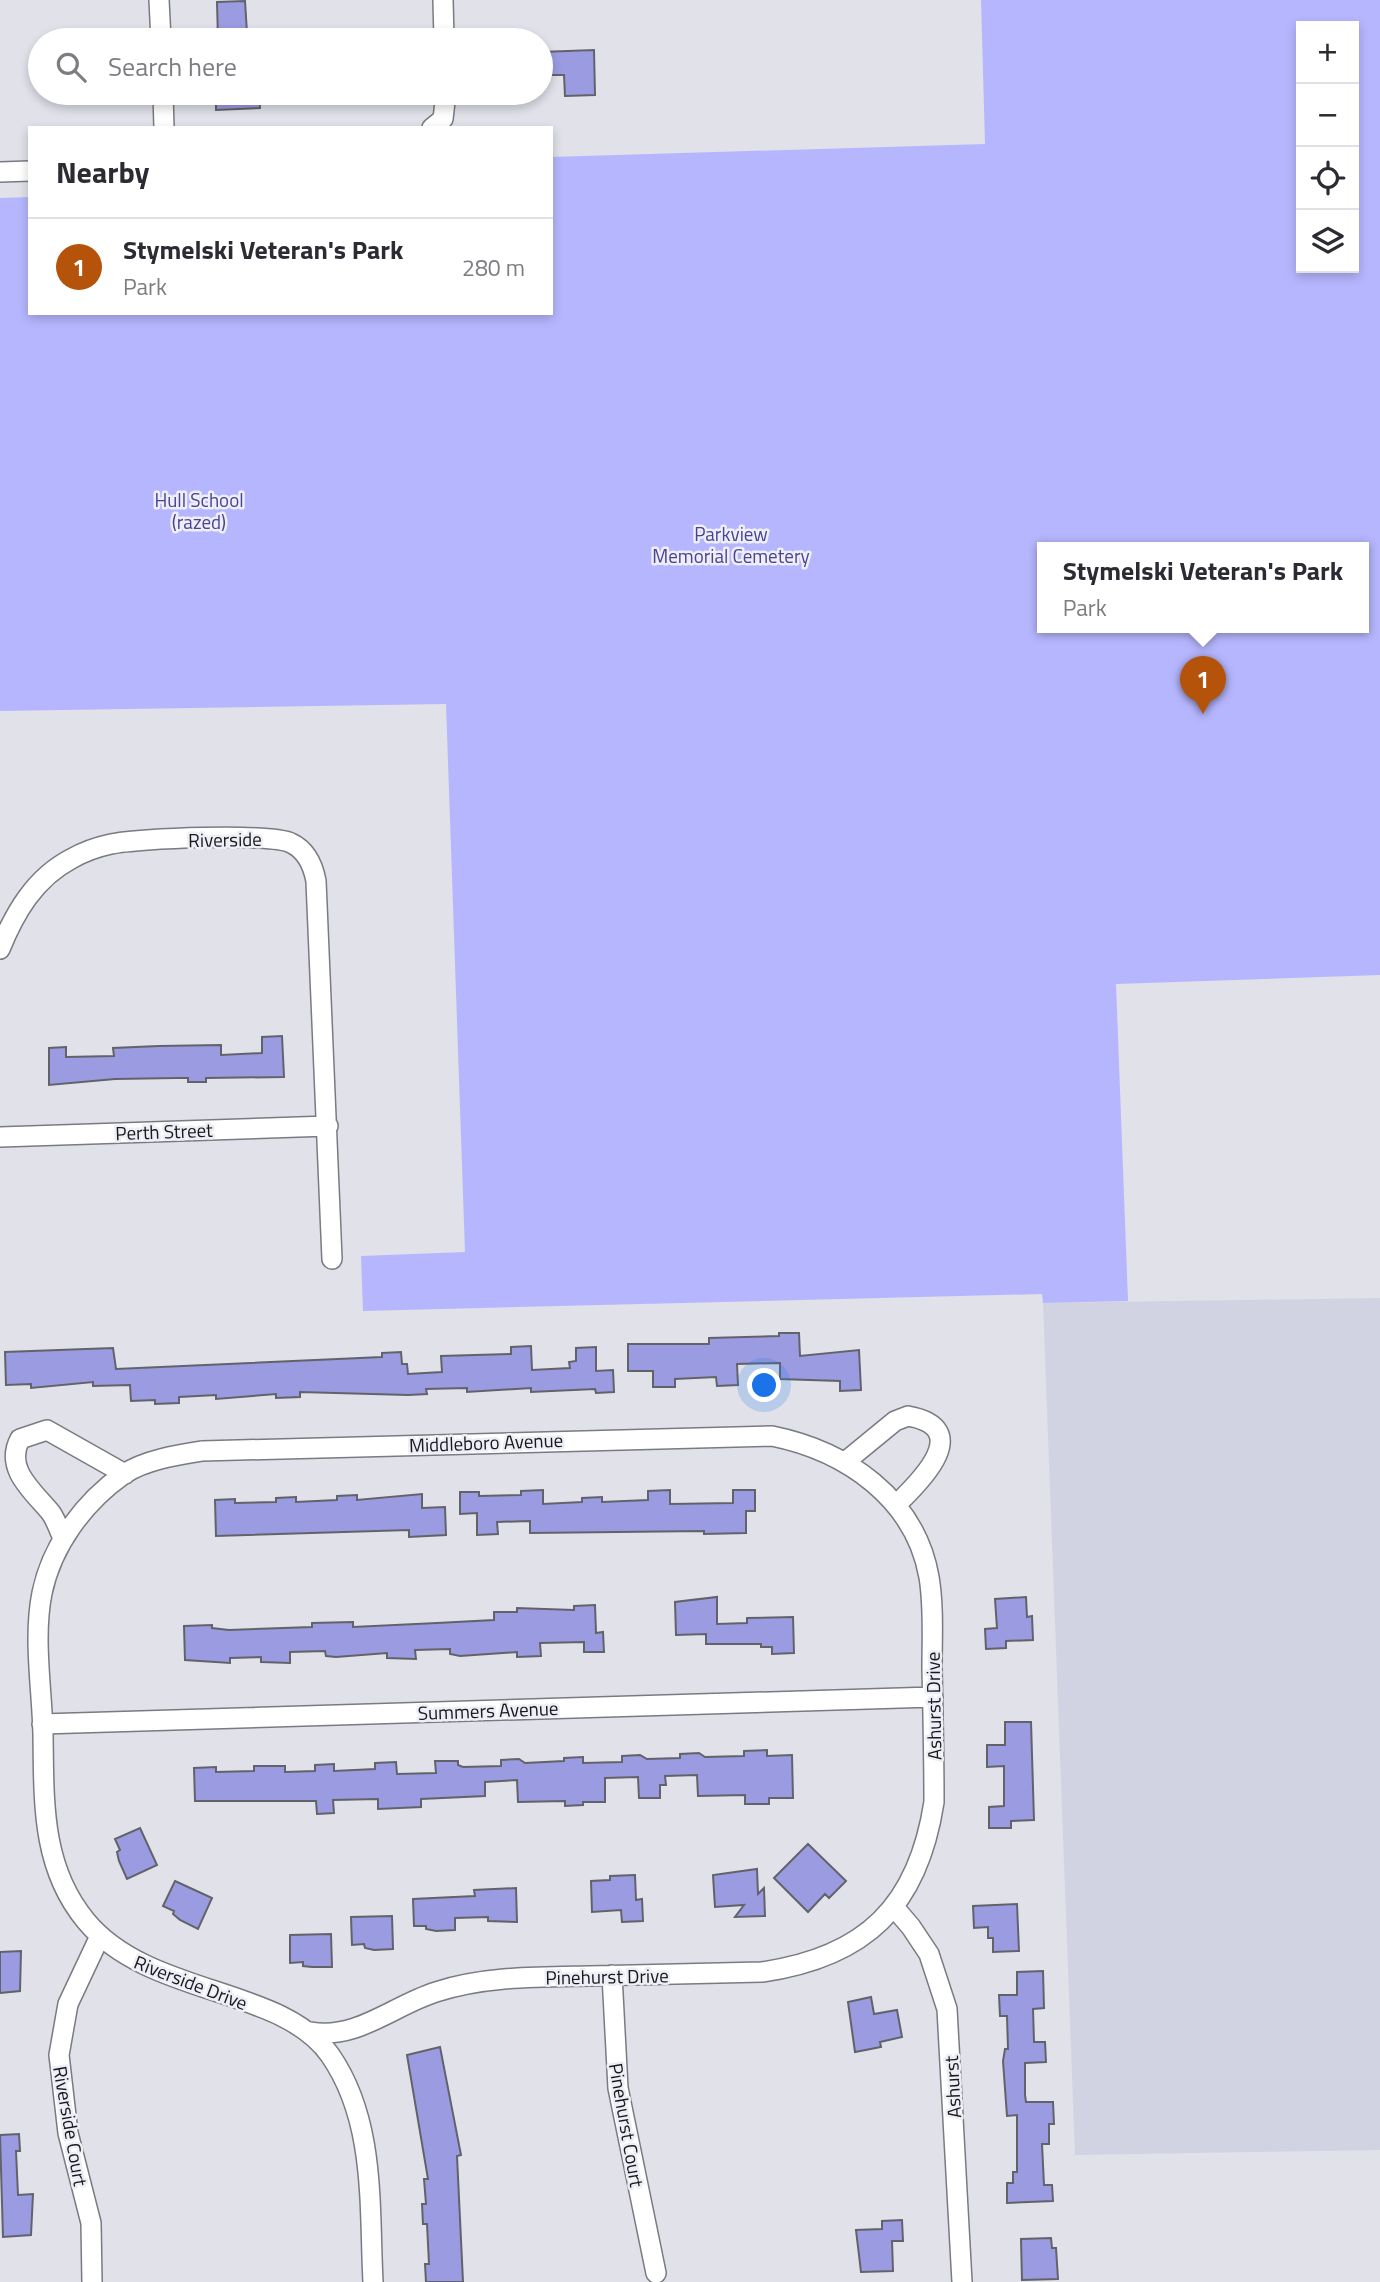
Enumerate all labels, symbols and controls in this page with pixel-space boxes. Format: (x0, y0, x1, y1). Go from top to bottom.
map controls (1296, 21, 1359, 273)
button: + (1296, 21, 1359, 84)
search box (28, 28, 553, 105)
text: Search here (108, 47, 237, 86)
icon: search (52, 48, 90, 86)
button: − (1296, 84, 1359, 147)
button: locate (1296, 147, 1359, 210)
text: Nearby (56, 149, 149, 195)
button: layers (1296, 210, 1359, 273)
text: Stymelski Veteran's Park (123, 230, 403, 269)
text: 1 (73, 250, 85, 285)
text: 280 m (462, 250, 525, 285)
text: Park (123, 269, 167, 304)
park label: Hull School (razed) (154, 485, 244, 536)
park label: Parkview Memorial Cemetery (652, 519, 810, 570)
popup (1037, 542, 1369, 633)
text: Stymelski Veteran's Park (1063, 551, 1343, 590)
text: Park (1063, 590, 1107, 625)
pin: 1 (1180, 656, 1226, 714)
street label: Riverside (188, 824, 262, 854)
street label: Perth Street (115, 1115, 213, 1147)
your location (747, 1368, 781, 1402)
street label: Middleboro Avenue (408, 1425, 564, 1459)
street label: Ashurst Drive (918, 1652, 948, 1760)
street label: Summers Avenue (417, 1693, 559, 1727)
street label: Riverside Drive (130, 1947, 252, 2017)
street label: Pinehurst Drive (545, 1960, 669, 1992)
street label: Ashurst (936, 2055, 968, 2119)
street label: Pinehurst Court (602, 2061, 652, 2190)
street label: Riverside Court (46, 2064, 96, 2189)

